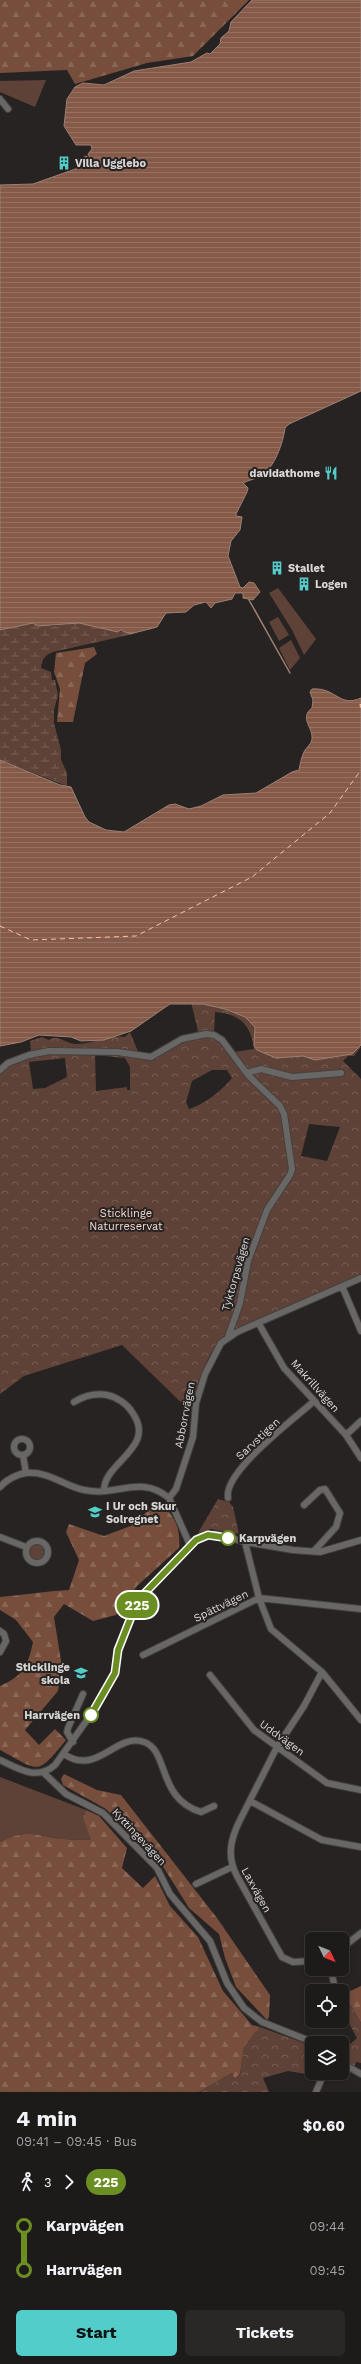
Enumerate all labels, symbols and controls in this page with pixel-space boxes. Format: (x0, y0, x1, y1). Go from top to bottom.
building icon: Villa Ugglebo (56, 155, 72, 171)
place label: Villa Ugglebo (75, 157, 146, 170)
restaurant icon: davidathome (323, 465, 339, 481)
place label: davidathome (249, 467, 320, 480)
building icon: Stallet (269, 560, 285, 576)
place label: Stallet (288, 562, 325, 575)
building icon: Logen (296, 576, 312, 592)
place label: Logen (315, 578, 348, 591)
park label: Sticklinge Naturreservat (89, 1207, 163, 1233)
street label: Tyktorpsvägen (219, 1235, 253, 1313)
street label: Makrillvägen (288, 1357, 342, 1415)
street label: Abborrvägen (172, 1381, 198, 1449)
street label: Sarvstigen (233, 1415, 283, 1463)
place label: I Ur och Skur Solregnet (106, 1500, 177, 1526)
school or university icon: I Ur och Skur Solregnet (87, 1504, 103, 1520)
marker: Karpvägen (220, 1530, 236, 1546)
place label: Karpvägen (239, 1532, 296, 1545)
street label: Spättvägen (192, 1587, 250, 1625)
line badge: 225 (114, 1592, 160, 1618)
text: 225 (125, 1597, 149, 1613)
place label: Sticklinge skola (16, 1661, 71, 1687)
school or university icon: Sticklinge skola (73, 1665, 89, 1681)
marker: Harrvägen (83, 1707, 99, 1723)
place label: Harrvägen (24, 1709, 80, 1722)
street label: Uddvägen (257, 1717, 307, 1759)
street label: Kyttingevägen (109, 1806, 169, 1868)
street label: Laxvägen (238, 1865, 274, 1915)
north arrow (305, 1932, 349, 1976)
map controls (305, 1932, 349, 2080)
button: locate (305, 1984, 349, 2028)
button: layers (305, 2036, 349, 2080)
text: 4 min (16, 2106, 77, 2131)
text: $0.60 (303, 2117, 345, 2135)
text: 09:41 – 09:45 · Bus (16, 2134, 137, 2149)
icon: walk (16, 2171, 38, 2193)
icon: forward (58, 2171, 80, 2193)
text: 225 (94, 2174, 118, 2190)
text: 3 (44, 2175, 52, 2190)
text: Karpvägen (46, 2217, 124, 2235)
text: 09:44 (309, 2219, 345, 2234)
text: Harrvägen (46, 2261, 122, 2279)
text: 09:45 (310, 2263, 345, 2278)
button: Start (16, 2310, 177, 2356)
button: Tickets (185, 2310, 345, 2356)

